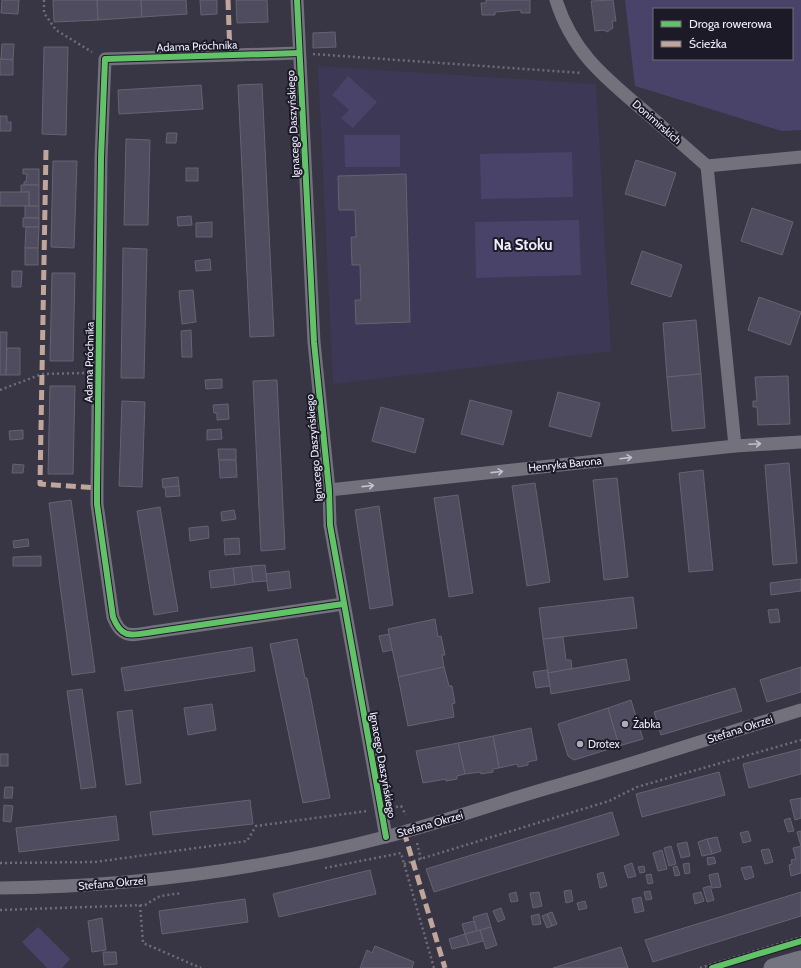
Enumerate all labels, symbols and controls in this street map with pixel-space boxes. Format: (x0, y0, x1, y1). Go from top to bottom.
legend (653, 8, 793, 60)
text: Droga rowerowa (689, 16, 772, 31)
text: Ścieżka (689, 36, 727, 51)
street label: Adama Próchnika (156, 38, 238, 54)
street label: Ignacego Daszyńskiego (283, 70, 303, 178)
street label: Donimirskich (630, 97, 685, 147)
district label: Na Stoku (493, 236, 553, 254)
street label: Adama Próchnika (81, 321, 97, 402)
street label: Ignacego Daszyńskiego (302, 394, 326, 502)
one-way arrow (748, 441, 761, 448)
street label: Henryka Barona (528, 453, 603, 475)
one-way arrow (619, 454, 632, 461)
one-way arrow (490, 468, 503, 476)
one-way arrow (361, 482, 374, 490)
street label: Ignacego Daszyńskiego (367, 711, 399, 819)
street label: Stefana Okrzei (705, 712, 775, 746)
place label: Żabka (633, 717, 661, 731)
marker: Żabka (620, 719, 630, 729)
place label: Drotex (588, 737, 620, 751)
marker: Drotex (575, 739, 585, 749)
street label: Stefana Okrzei (395, 808, 465, 840)
street label: Stefana Okrzei (77, 873, 147, 893)

